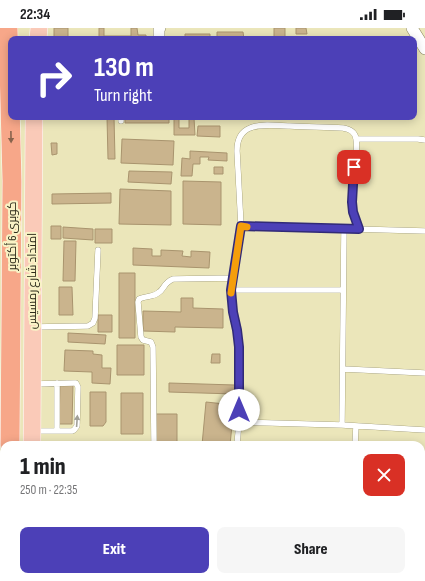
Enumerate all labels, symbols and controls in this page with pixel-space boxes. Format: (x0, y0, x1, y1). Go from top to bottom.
text: 22:34 (20, 5, 50, 24)
text: 130 m (94, 51, 154, 84)
icon: right (28, 52, 80, 104)
text: Turn right (94, 85, 152, 106)
one-way arrow (8, 131, 14, 144)
pin (337, 150, 371, 184)
icon: arrive (343, 156, 365, 178)
street label: كوبرى 6 أكتوبر (4, 201, 20, 272)
street label: امتداد شارع رمسيس (25, 233, 40, 329)
position arrow (218, 389, 260, 431)
one-way arrow (73, 415, 80, 427)
text: 1 min (20, 452, 66, 481)
button: close (363, 454, 405, 496)
text: 250 m · 22:35 (20, 482, 77, 498)
button: Exit (20, 527, 209, 573)
button: Share (217, 527, 405, 573)

